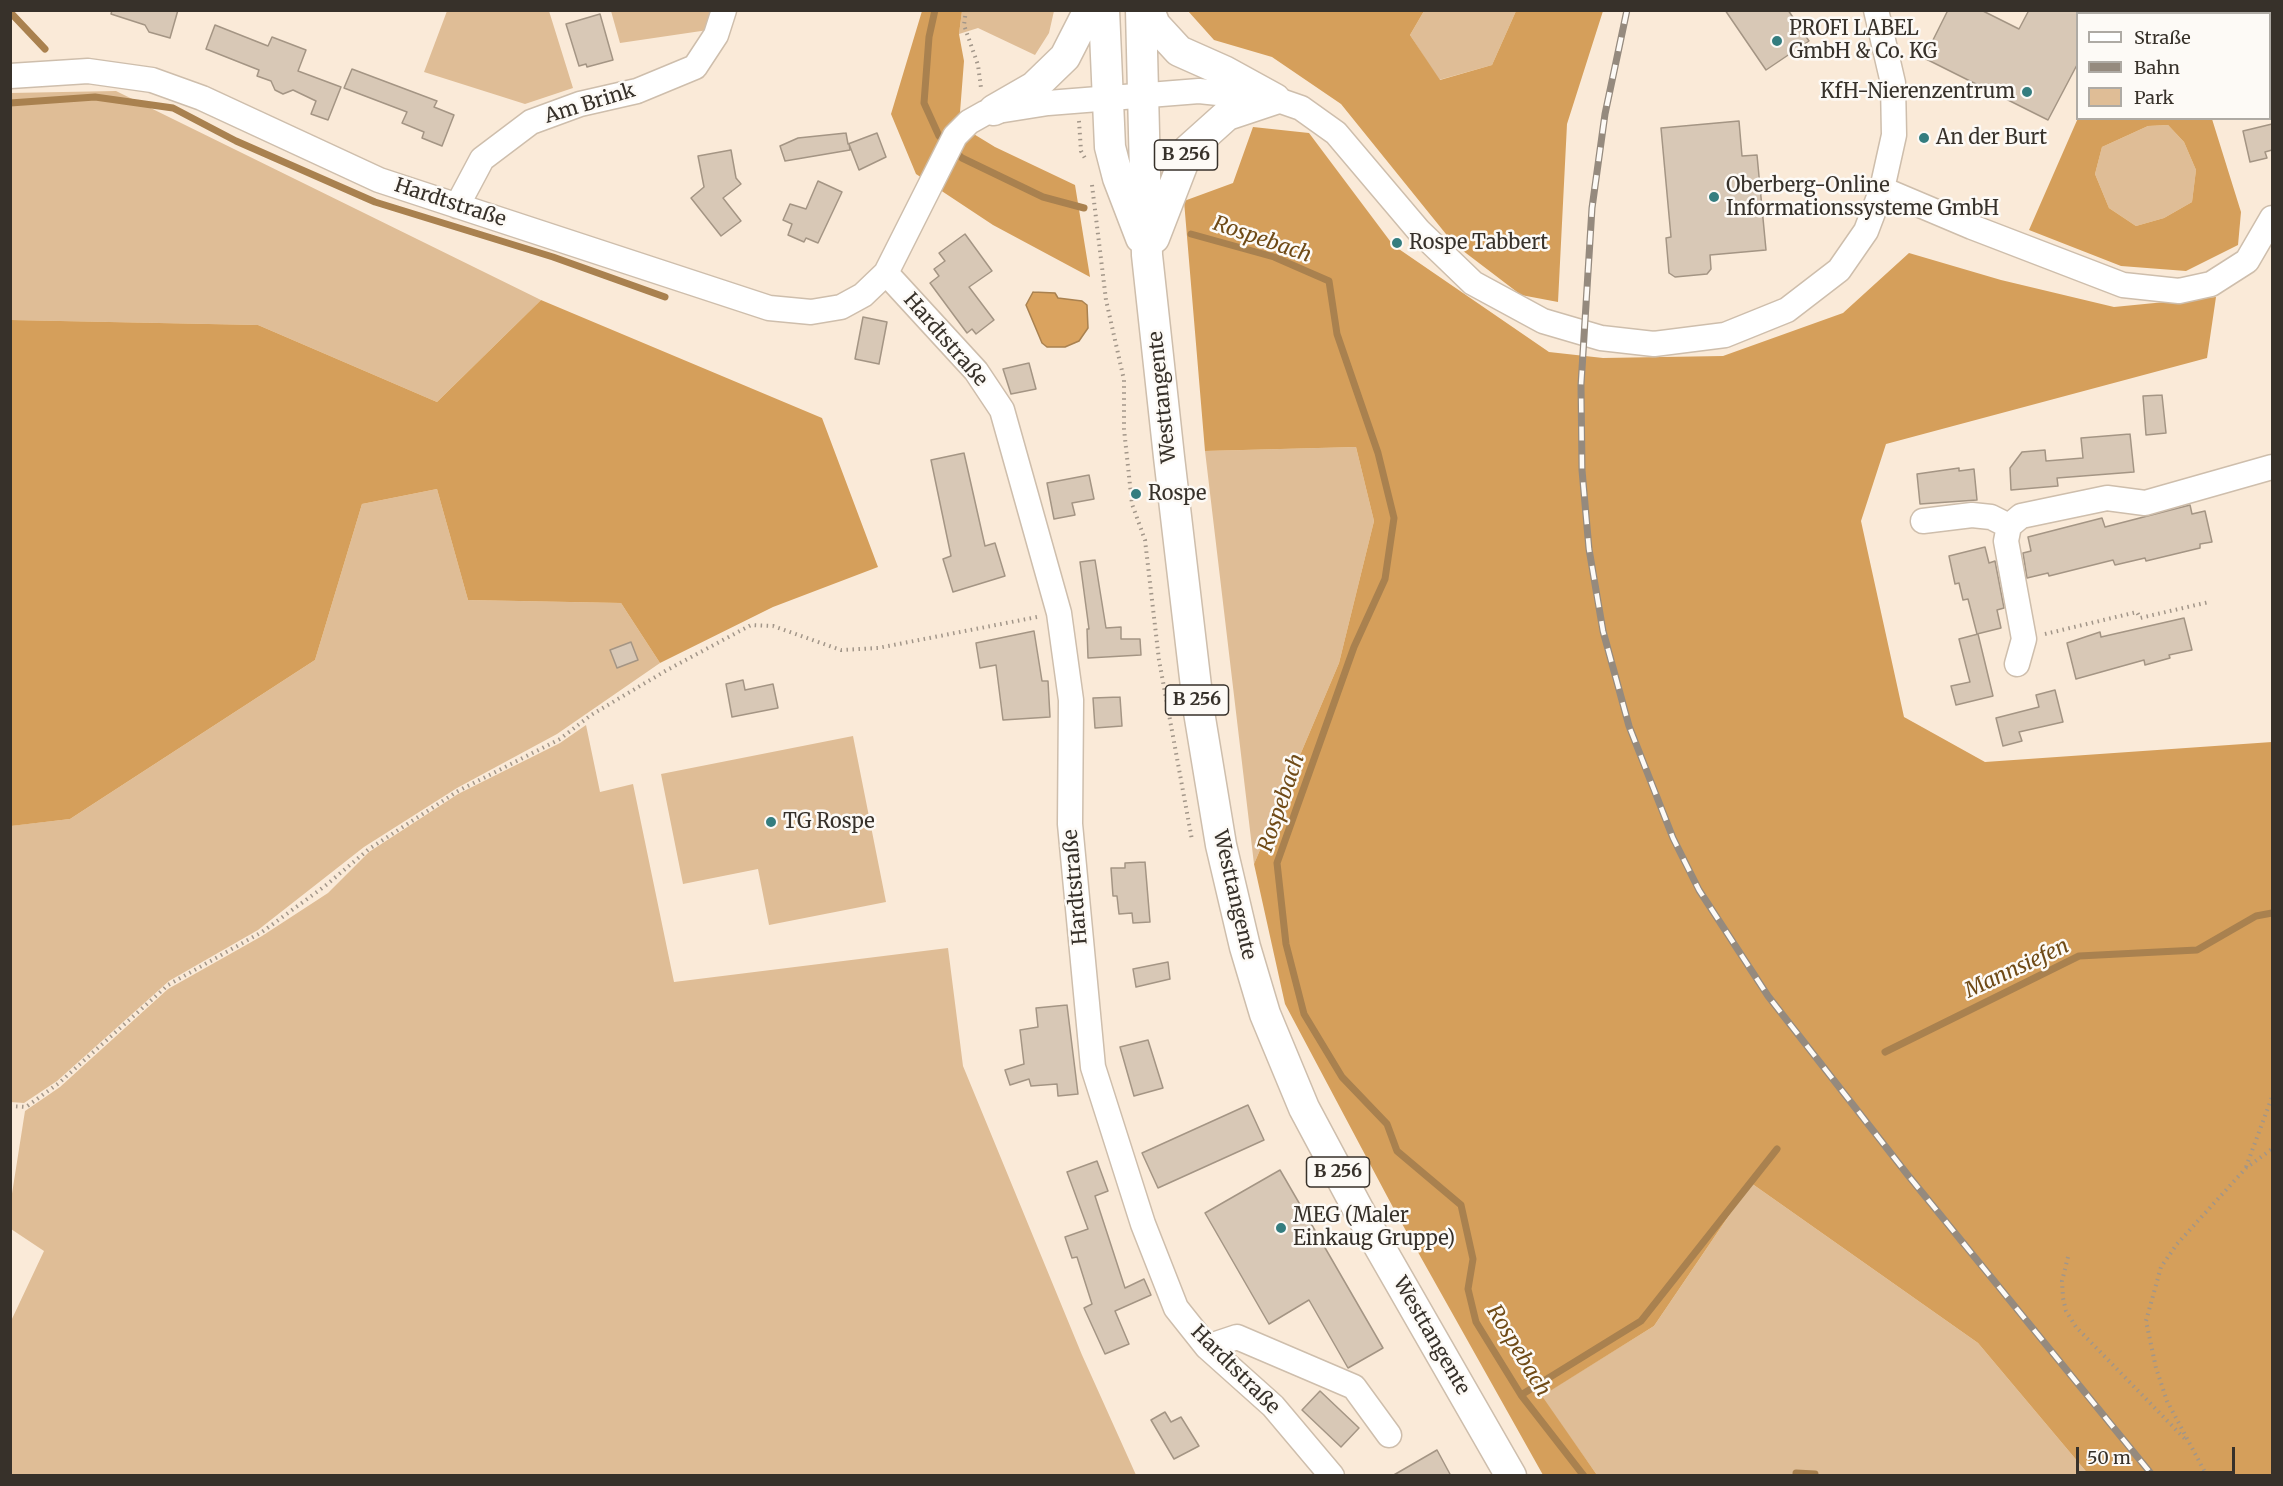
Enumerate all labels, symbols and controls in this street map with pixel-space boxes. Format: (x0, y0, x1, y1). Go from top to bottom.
legend (2076, 12, 2271, 120)
place label: PROFI LABEL GmbH & Co. KG (1789, 17, 1937, 64)
text: Straße (2134, 26, 2191, 49)
marker: PROFI LABEL GmbH & Co. KG (1770, 34, 1784, 48)
text: Bahn (2134, 56, 2180, 79)
street label: Am Brink (542, 79, 638, 129)
place label: KfH-Nierenzentrum (1820, 80, 2015, 104)
marker: KfH-Nierenzentrum (2020, 85, 2034, 99)
text: Park (2134, 86, 2174, 109)
place label: An der Burt (1936, 126, 2047, 150)
marker: An der Burt (1917, 131, 1931, 145)
road number: B 256 (1154, 140, 1218, 170)
street label: Hardtstraße (391, 174, 509, 232)
place label: Oberberg-Online Informationssysteme GmbH (1726, 174, 1999, 221)
marker: Oberberg-Online Informationssysteme GmbH (1707, 190, 1721, 204)
water label: Rospebach (1210, 211, 1314, 269)
place label: Rospe Tabbert (1409, 231, 1548, 255)
marker: Rospe Tabbert (1390, 236, 1404, 250)
street label: Hardtstraße (898, 288, 992, 392)
street label: Westtangente (1144, 330, 1182, 464)
place label: Rospe (1148, 482, 1206, 506)
marker: Rospe (1129, 487, 1143, 501)
road number: B 256 (1166, 685, 1228, 715)
water label: Rospebach (1253, 751, 1311, 855)
place label: TG Rospe (783, 810, 875, 834)
marker: TG Rospe (764, 815, 778, 829)
street label: Hardtstraße (1059, 828, 1093, 946)
street label: Westtangente (1207, 828, 1261, 962)
water label: Mannsiefen (1961, 934, 2073, 1004)
road number: B 256 (1306, 1157, 1370, 1187)
place label: MEG (Maler Einkaug Gruppe) (1293, 1204, 1455, 1251)
marker: MEG (Maler Einkaug Gruppe) (1274, 1221, 1288, 1235)
street label: Westtangente (1388, 1273, 1474, 1399)
water label: Rospebach (1481, 1301, 1555, 1401)
street label: Hardtstraße (1186, 1321, 1284, 1419)
scale bar (2079, 1435, 2238, 1473)
text: 50 m (2087, 1446, 2131, 1469)

